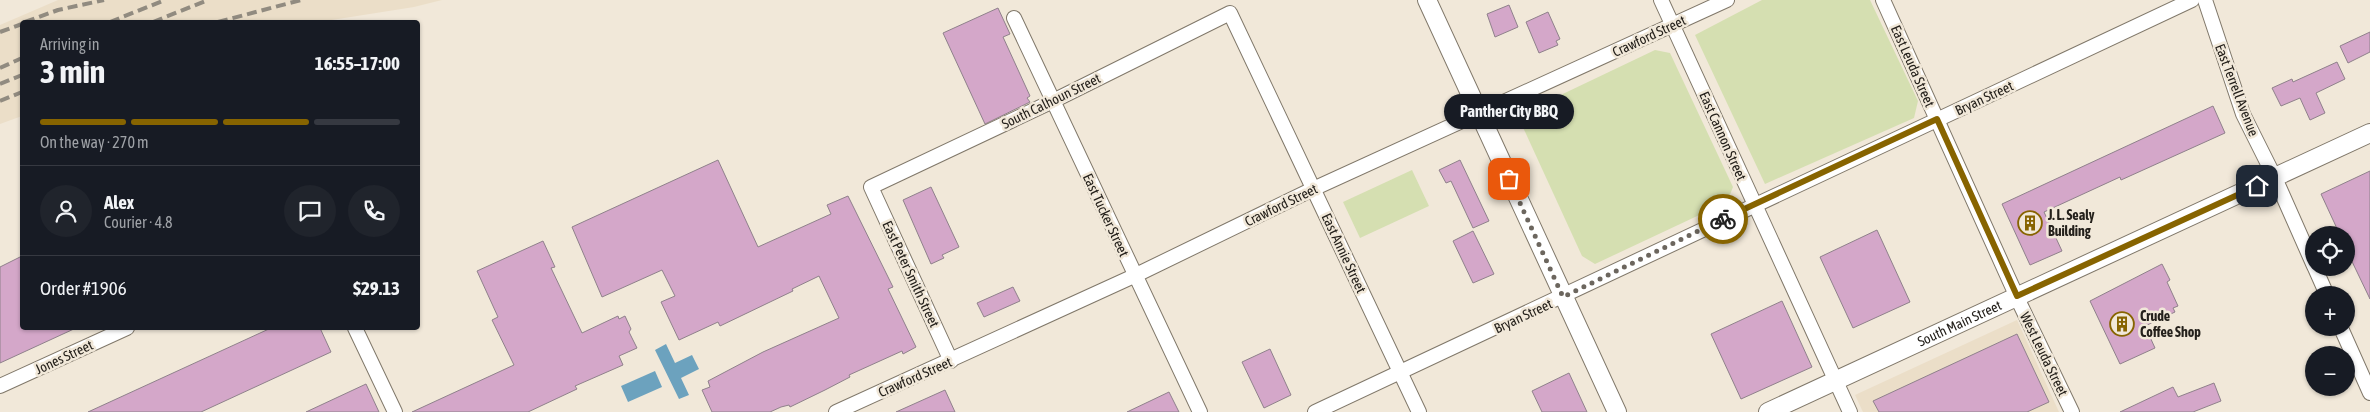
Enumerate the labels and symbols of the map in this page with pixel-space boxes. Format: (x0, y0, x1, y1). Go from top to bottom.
street label: Crawford Street (1610, 12, 1688, 60)
street label: East Leuda Street (1888, 23, 1938, 109)
street label: East Terrell Avenue (2212, 42, 2262, 138)
street label: South Calhoun Street (999, 70, 1103, 132)
street label: Bryan Street (1952, 78, 2016, 118)
street label: East Cannon Street (1696, 89, 1750, 183)
callout: Panther City BBQ (1444, 94, 1574, 129)
pin (1488, 158, 1530, 200)
pin (2236, 165, 2278, 207)
street label: East Tucker Street (1080, 171, 1132, 259)
street label: Crawford Street (1242, 181, 1320, 229)
courier (1698, 194, 1748, 244)
place label: J. L. Sealy Building (2047, 207, 2095, 239)
building icon: J. L. Sealy Building (2017, 210, 2043, 236)
street label: East Annie Street (1319, 211, 1369, 295)
street label: East Peter Smith Street (879, 218, 943, 330)
street label: Bryan Street (1491, 296, 1555, 336)
street label: South Main Street (1915, 297, 2004, 350)
place label: Crude Coffee Shop (2140, 308, 2201, 340)
street label: West Leuda Street (2017, 309, 2071, 399)
building icon: Crude Coffee Shop (2109, 311, 2135, 337)
street label: Jones Street (33, 337, 95, 377)
street label: Crawford Street (876, 354, 954, 400)

